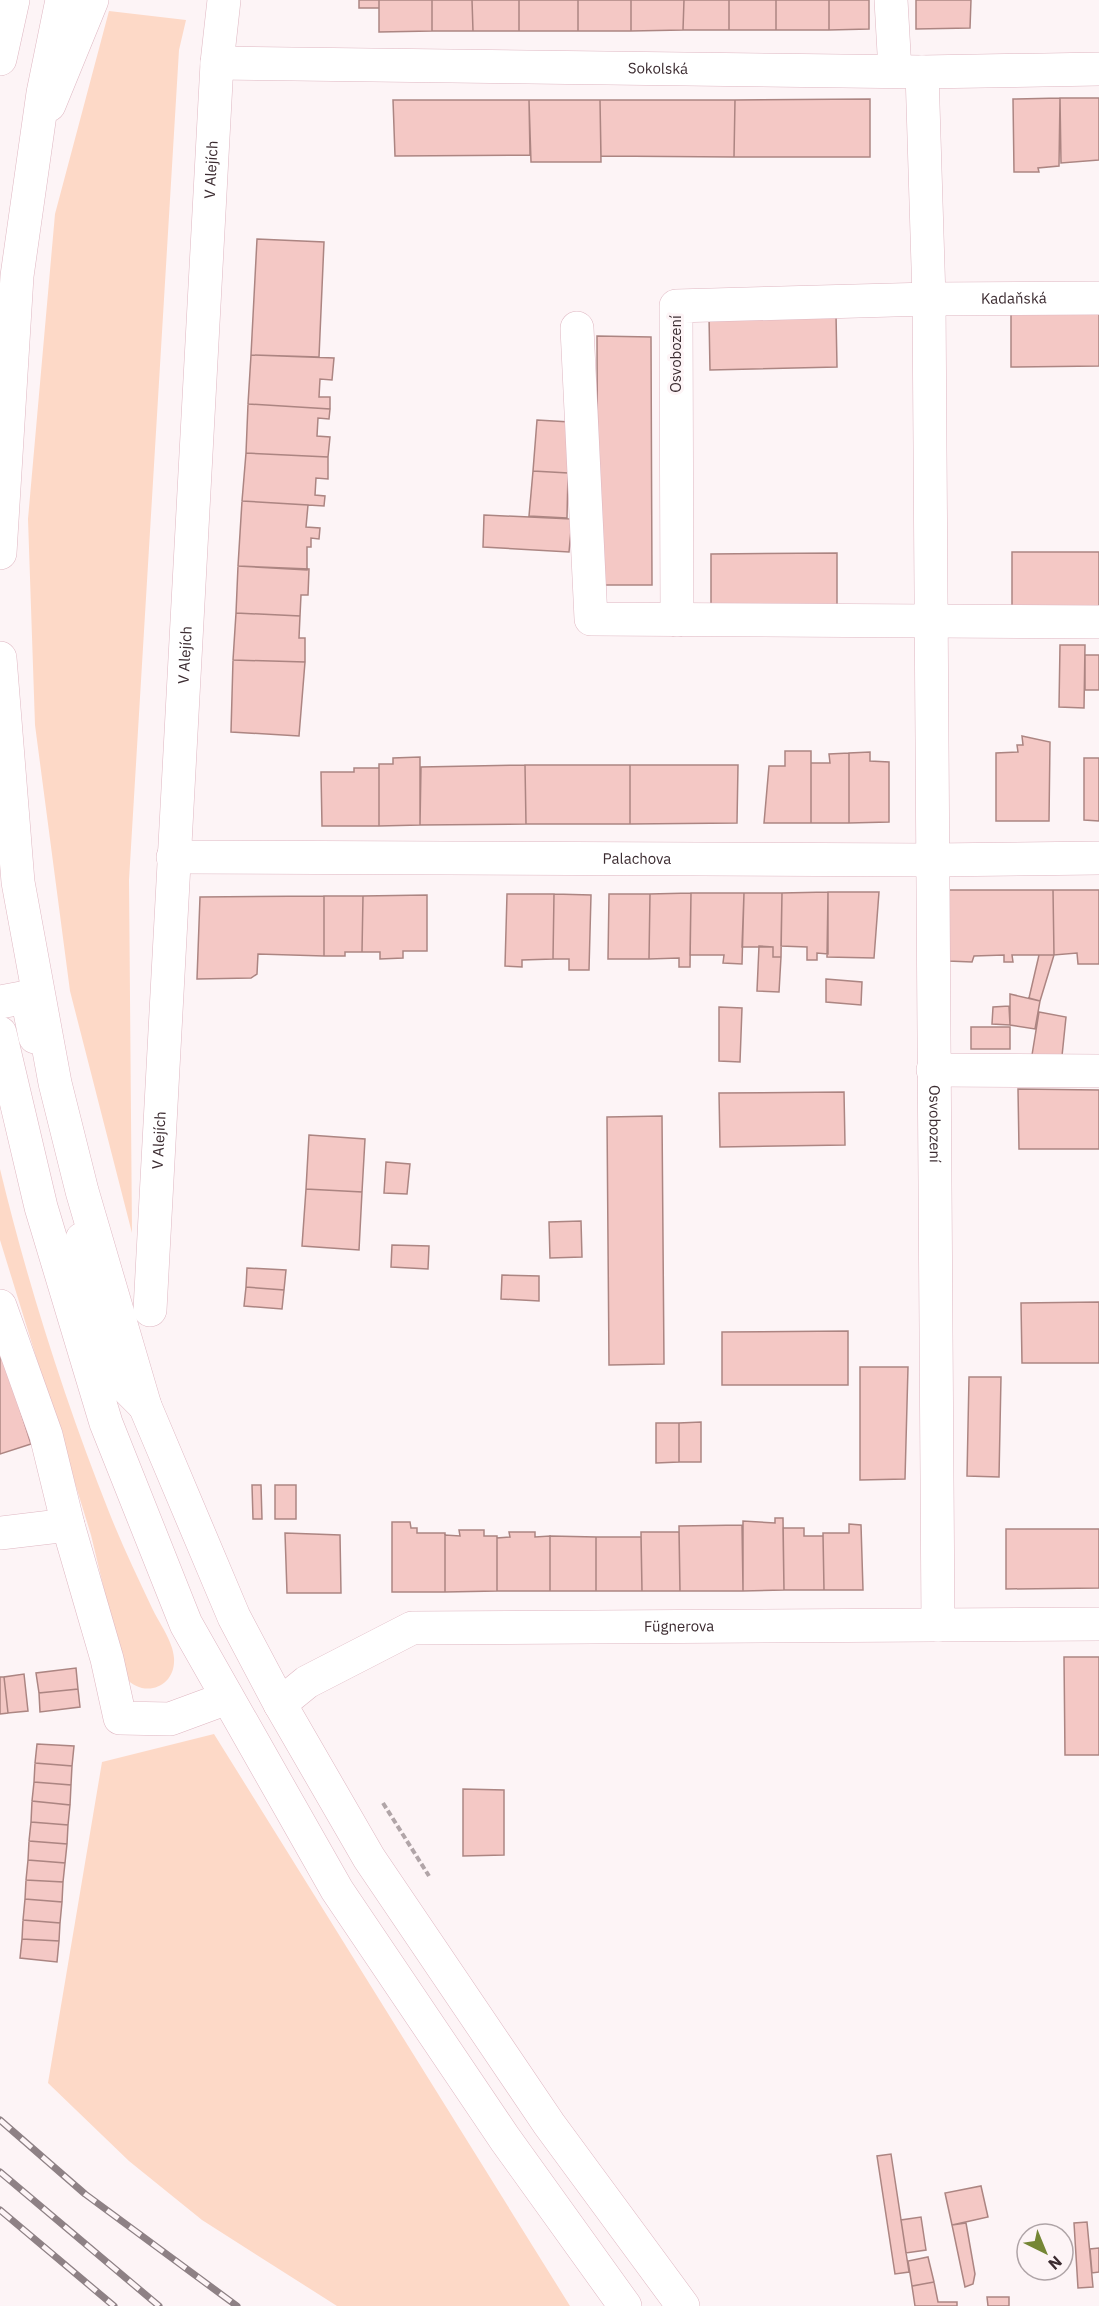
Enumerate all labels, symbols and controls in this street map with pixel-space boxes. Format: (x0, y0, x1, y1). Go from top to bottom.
street label: Sokolská (628, 58, 688, 78)
street label: V Alejích (200, 140, 222, 199)
street label: Kadaňská (981, 288, 1047, 308)
street label: Osvobození (666, 315, 685, 393)
street label: V Alejích (174, 625, 196, 685)
street label: Palachova (603, 849, 671, 868)
street label: Osvobození (925, 1085, 945, 1163)
street label: V Alejích (148, 1111, 170, 1170)
street label: Fügnerova (644, 1616, 714, 1636)
north arrow (1015, 2222, 1075, 2282)
text: N (1044, 2252, 1066, 2274)

